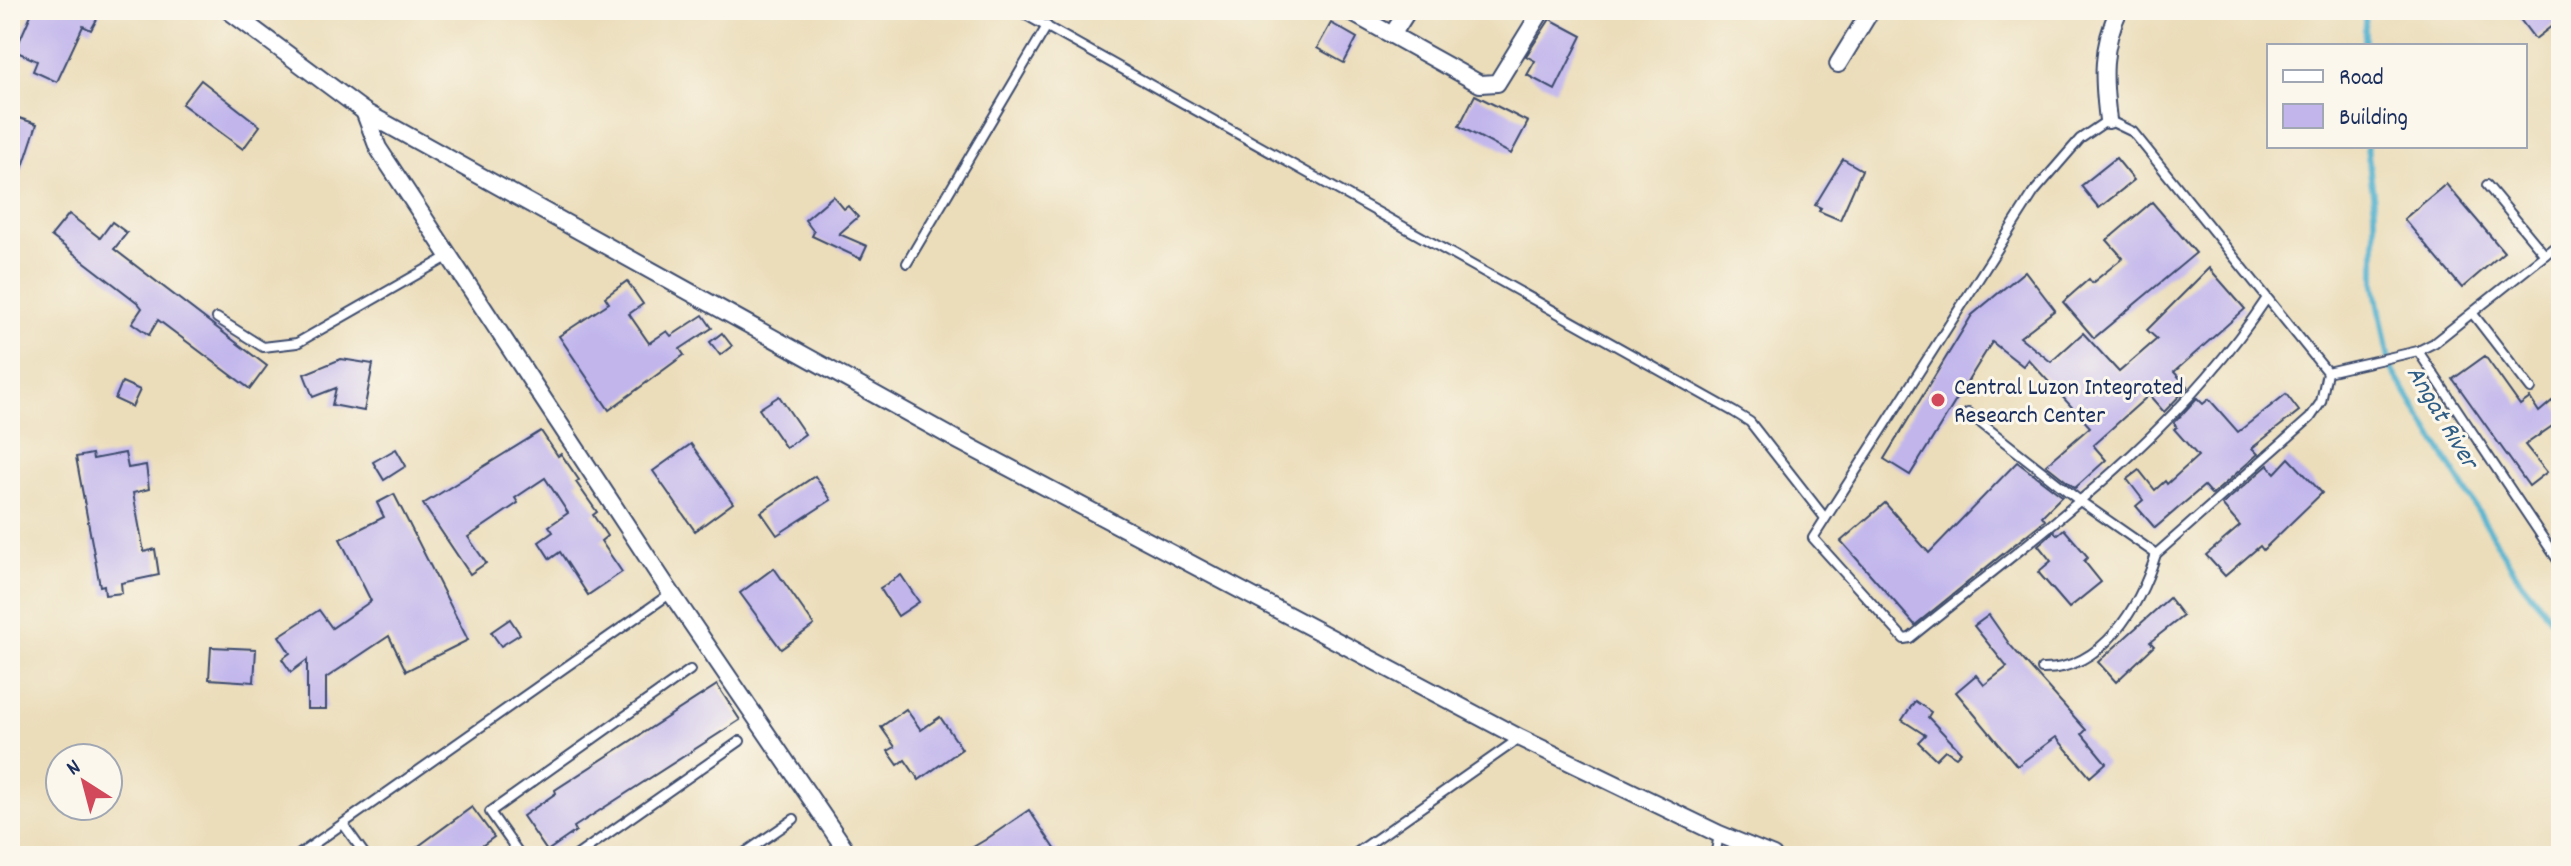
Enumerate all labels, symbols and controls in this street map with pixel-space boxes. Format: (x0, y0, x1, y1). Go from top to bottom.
legend (2267, 44, 2527, 148)
text: Road (2339, 62, 2384, 96)
text: Building (2339, 102, 2408, 136)
water label: Angat River (2396, 359, 2488, 479)
place label: Central Luzon Integrated Research Center (1954, 372, 2184, 434)
marker: Central Luzon Integrated Research Center (1929, 391, 1947, 409)
north arrow (44, 742, 124, 822)
text: N (61, 753, 88, 784)

